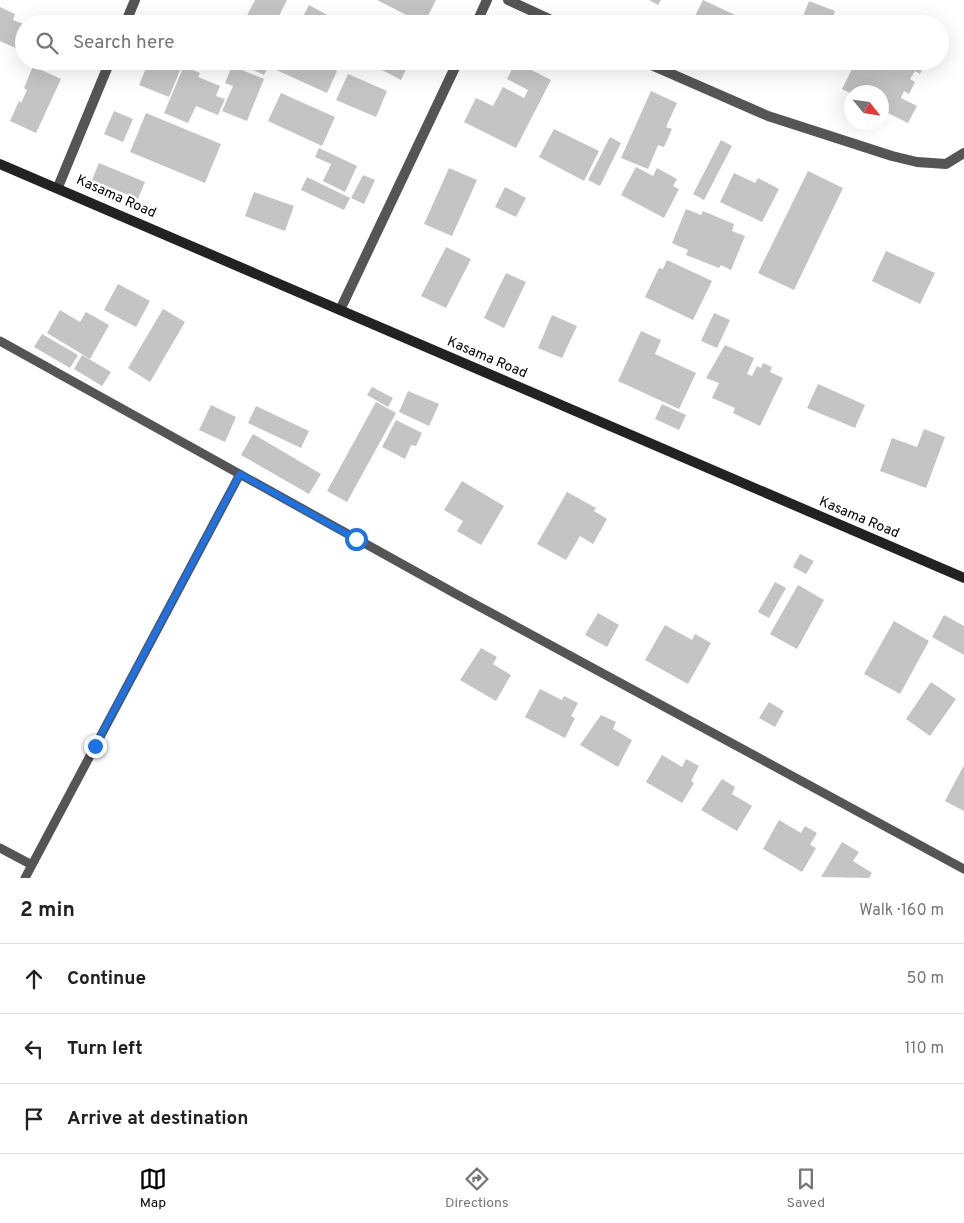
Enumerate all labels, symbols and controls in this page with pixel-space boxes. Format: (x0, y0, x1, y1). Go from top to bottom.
search box (15, 15, 949, 70)
icon: search (33, 29, 61, 57)
text: Search here (73, 31, 175, 55)
north arrow (844, 85, 889, 130)
street label: Kasama Road (74, 172, 158, 222)
street label: Kasama Road (444, 333, 530, 383)
street label: Kasama Road (816, 493, 902, 543)
route start (345, 528, 368, 551)
route end (84, 735, 107, 758)
text: 2 min (20, 897, 75, 924)
text: Walk · 160 m (859, 901, 944, 921)
icon: ahead (20, 965, 48, 993)
text: Continue (67, 967, 146, 991)
text: 50 m (907, 969, 944, 989)
icon: left (20, 1035, 48, 1063)
text: Turn left (67, 1037, 143, 1061)
text: 110 m (904, 1039, 944, 1059)
icon: arrive (20, 1105, 48, 1133)
text: Arrive at destination (67, 1107, 248, 1131)
tab: Map (139, 1165, 167, 1212)
tab: Directions (445, 1165, 509, 1212)
tab: Saved (787, 1165, 825, 1212)

